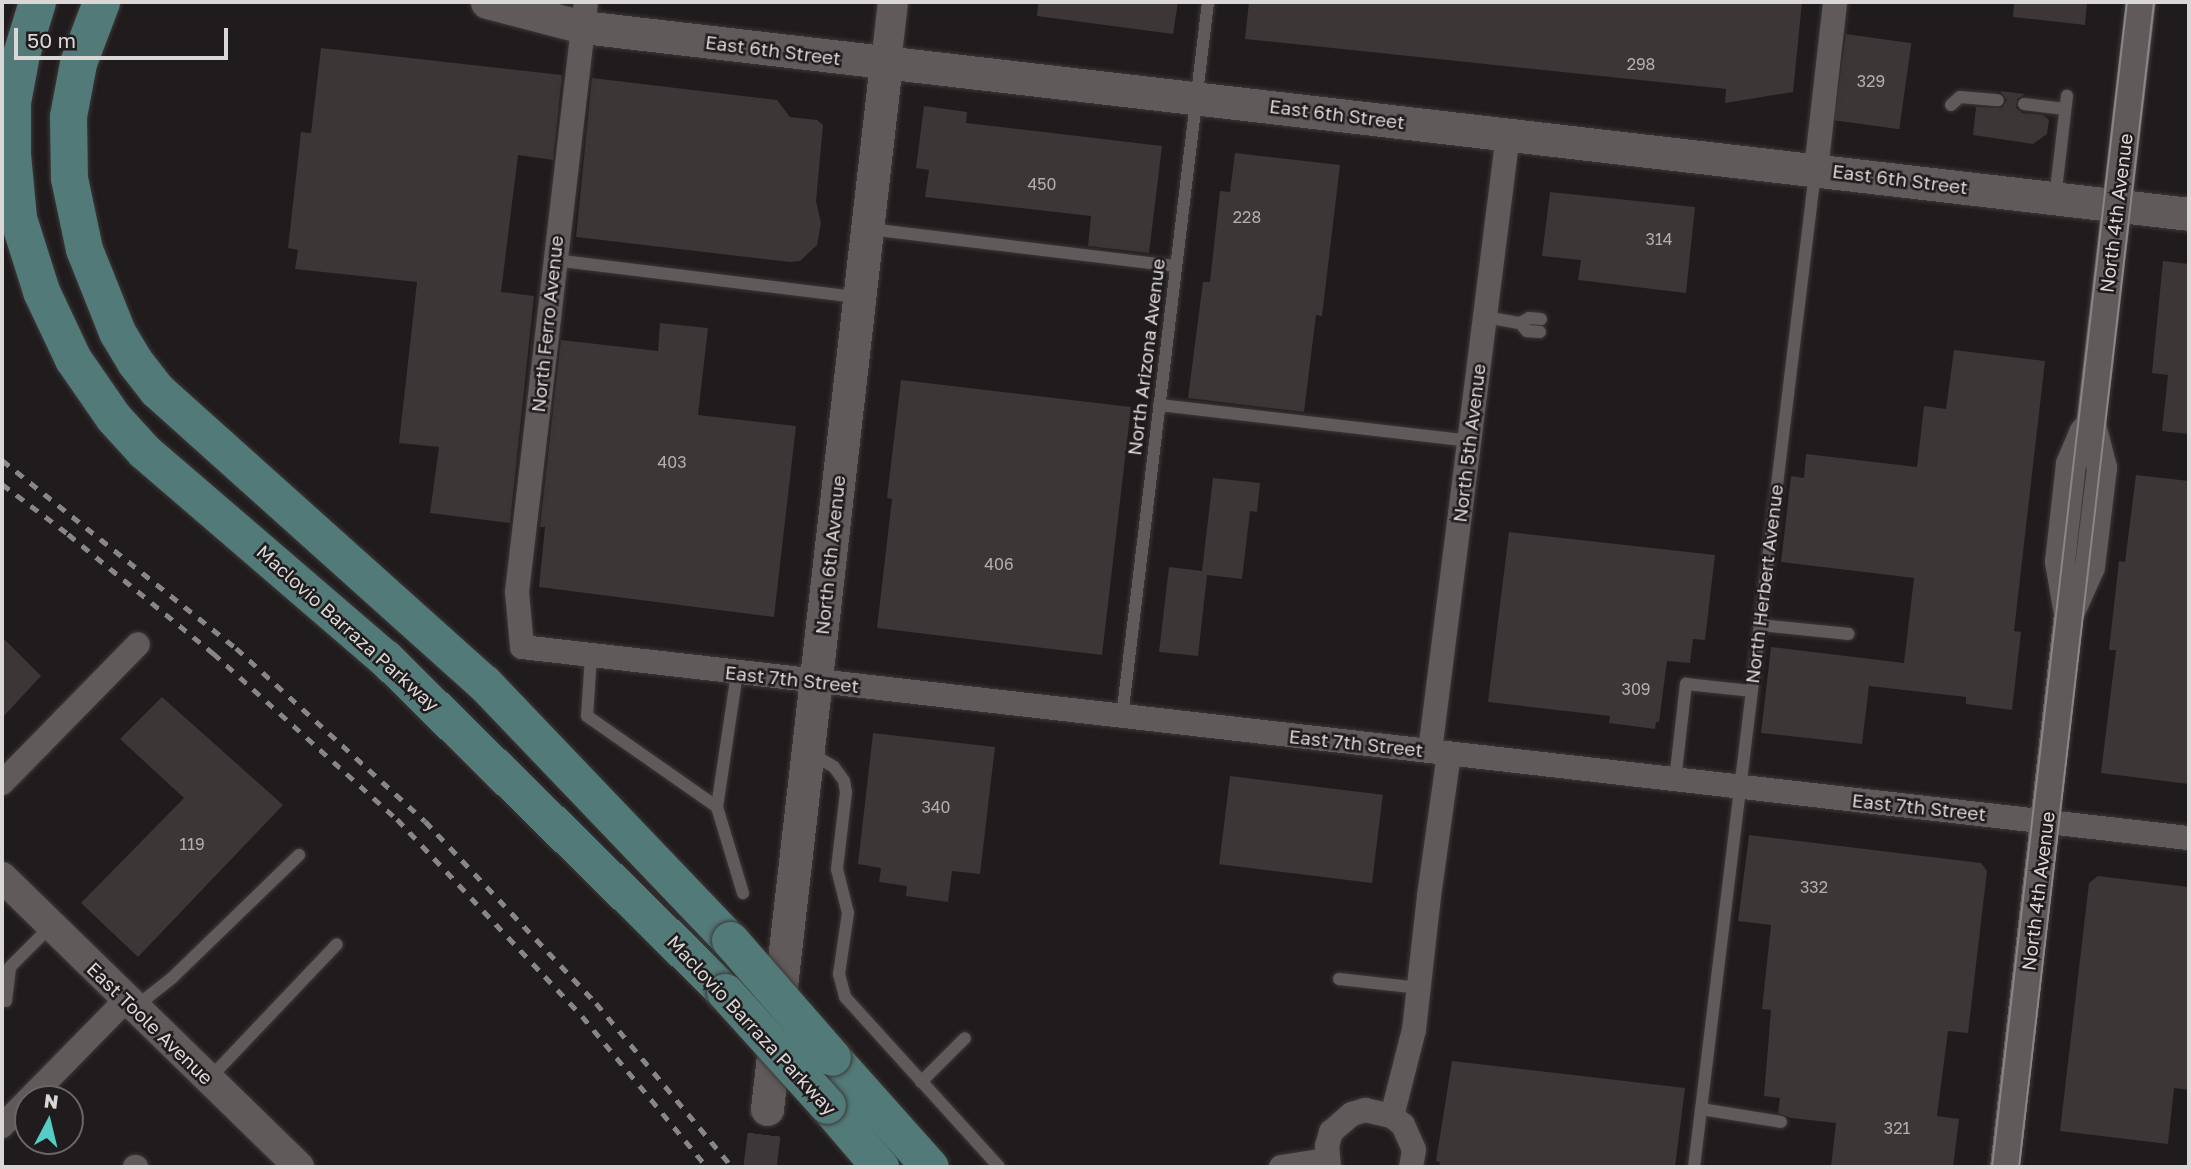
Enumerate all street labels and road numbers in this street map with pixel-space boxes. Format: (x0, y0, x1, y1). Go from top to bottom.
street label: East 6th Street (704, 30, 842, 70)
street label: East 6th Street (1268, 94, 1406, 134)
street label: North 4th Avenue (2095, 132, 2137, 294)
street label: East 6th Street (1831, 159, 1969, 199)
street label: North Ferro Avenue (526, 234, 568, 414)
street label: North Arizona Avenue (1123, 257, 1169, 457)
street label: North 5th Avenue (1448, 362, 1490, 524)
street label: North 6th Avenue (810, 474, 850, 636)
street label: North Herbert Avenue (1740, 483, 1788, 685)
street label: Maclovio Barraza Parkway (252, 540, 444, 716)
street label: East 7th Street (724, 661, 860, 697)
street label: East 7th Street (1288, 725, 1424, 761)
street label: East 7th Street (1851, 789, 1987, 825)
street label: North 4th Avenue (2017, 810, 2059, 972)
street label: Maclovio Barraza Parkway (663, 930, 841, 1120)
street label: East Toole Avenue (82, 957, 218, 1089)

